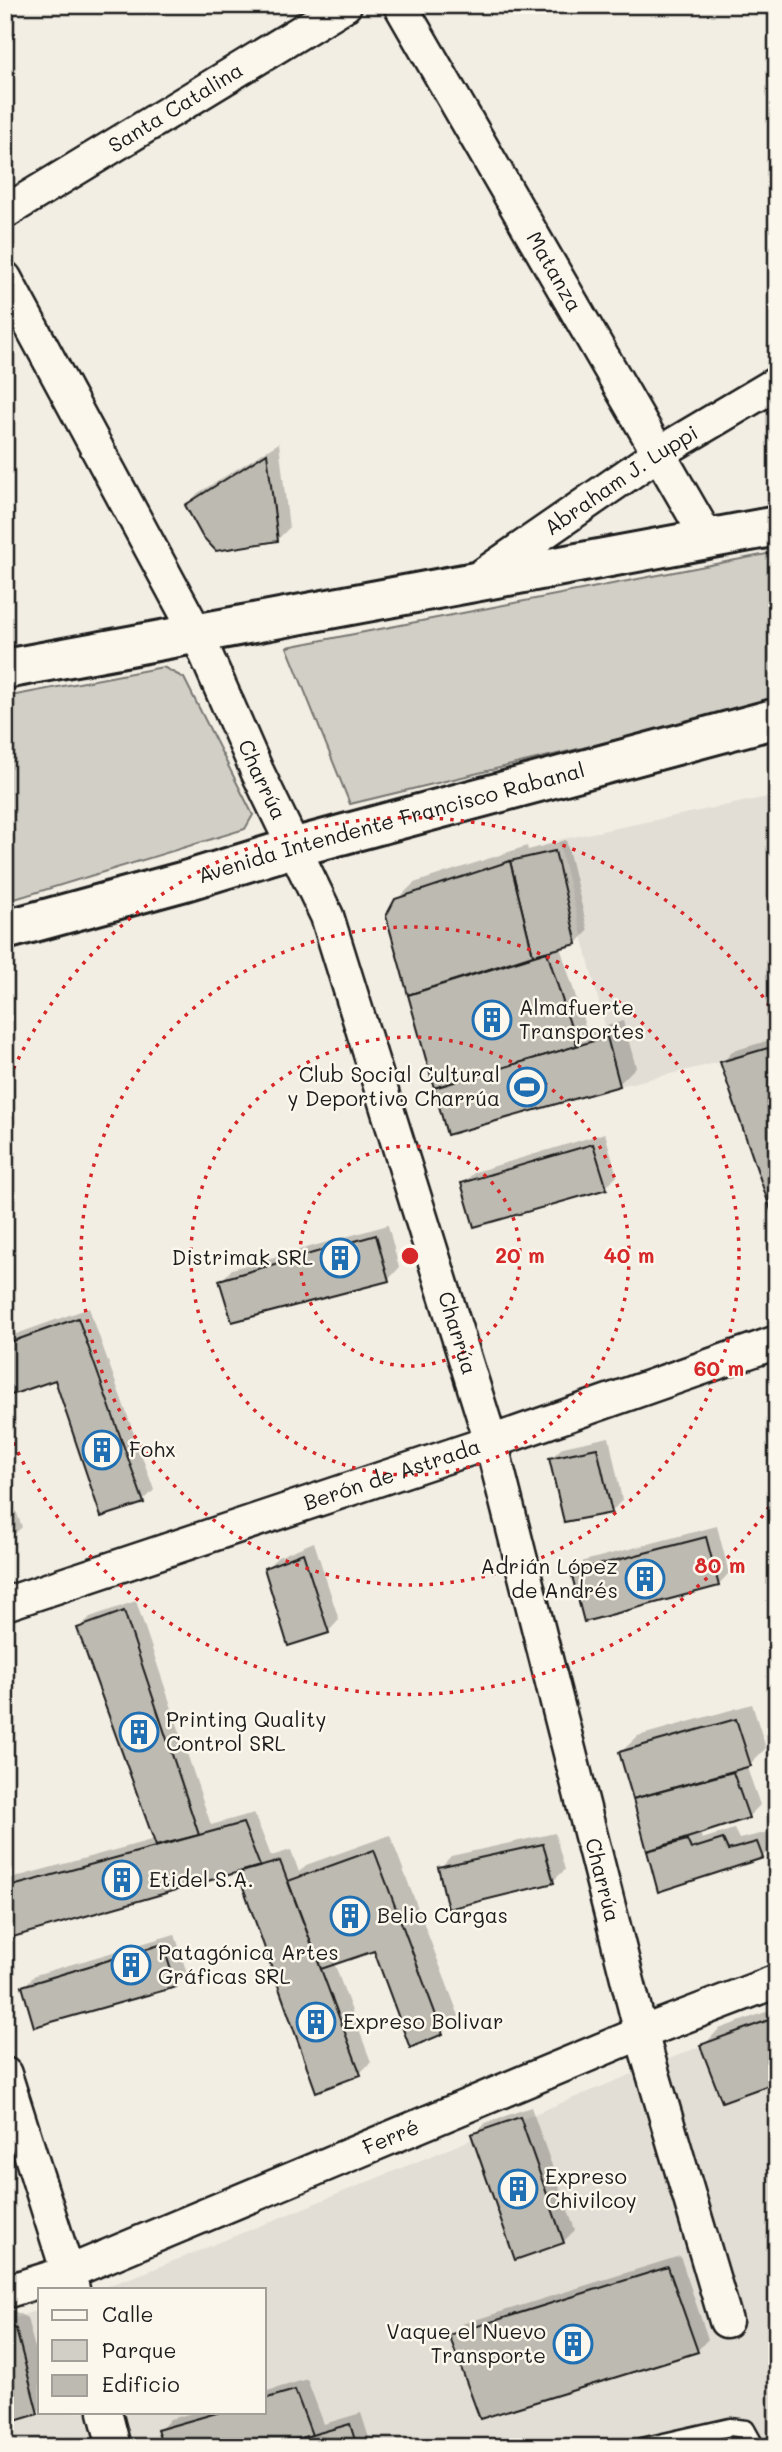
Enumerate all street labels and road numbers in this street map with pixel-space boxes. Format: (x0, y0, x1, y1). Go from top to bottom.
street label: Santa Catalina (103, 56, 247, 158)
street label: Matanza (521, 226, 589, 316)
street label: Abraham J. Luppi (539, 418, 702, 540)
street label: Charrúa (233, 735, 293, 824)
street label: Avenida Intendente Francisco Rabanal (194, 755, 587, 888)
street label: Charrúa (433, 1288, 484, 1378)
street label: Berón de Astrada (300, 1432, 483, 1516)
street label: Charrúa (580, 1835, 627, 1925)
street label: Ferré (358, 2112, 423, 2160)

